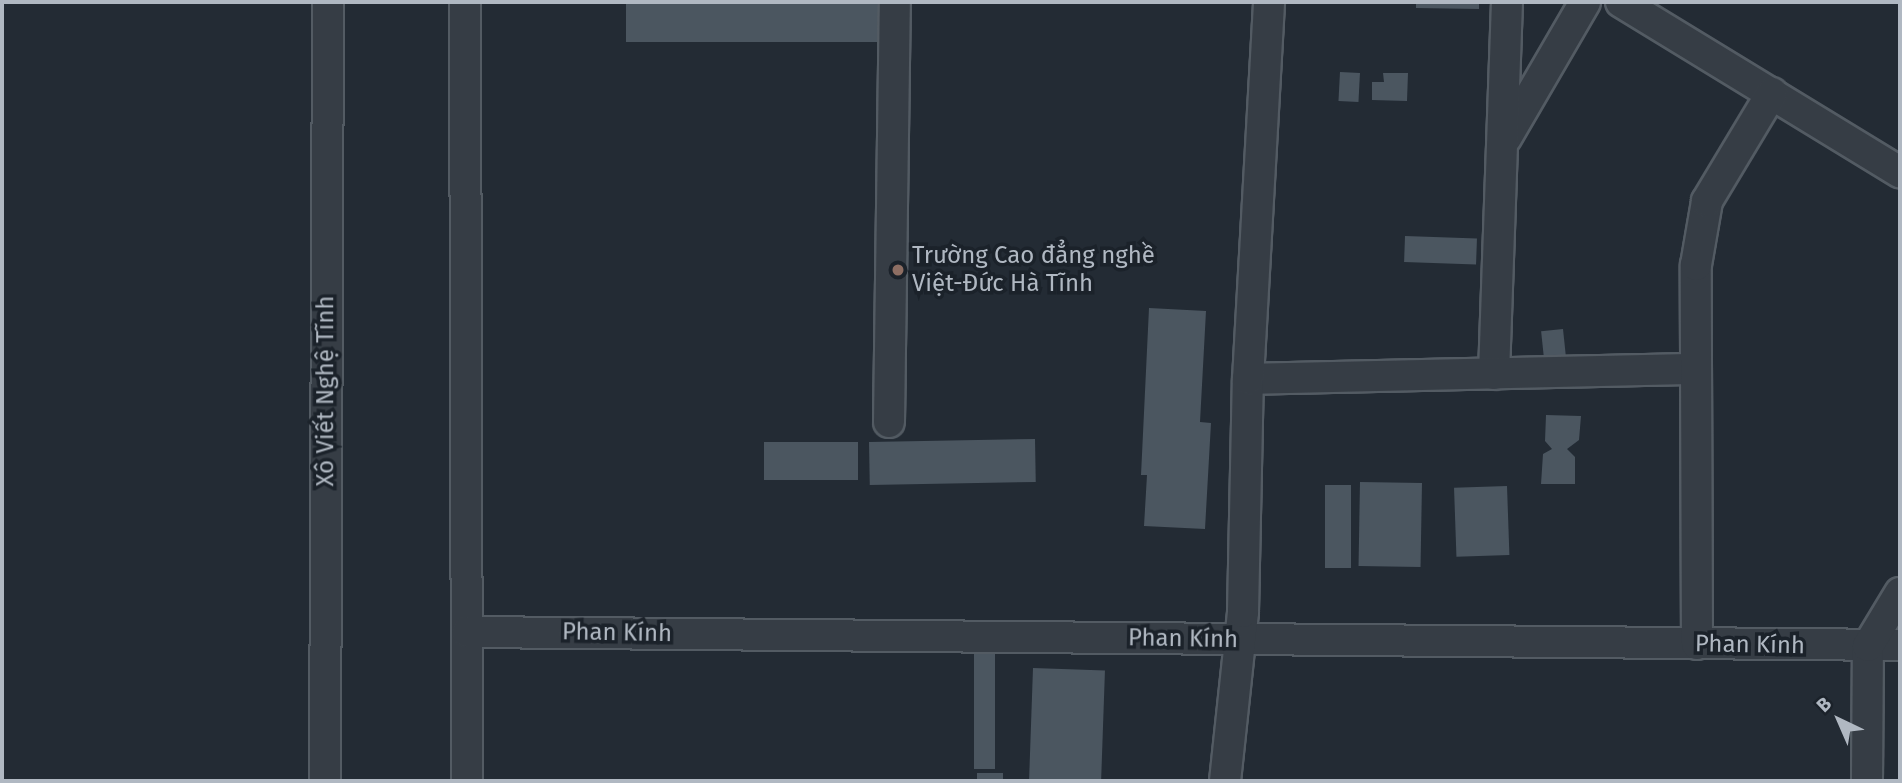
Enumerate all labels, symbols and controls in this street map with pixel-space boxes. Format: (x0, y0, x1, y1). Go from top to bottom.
place label: Trường Cao đẳng nghề Việt-Đức Hà Tĩnh (912, 242, 1155, 298)
marker: Trường Cao đẳng nghề Việt-Đức Hà Tĩnh (890, 262, 906, 278)
street label: Xô Viết Nghệ Tĩnh (312, 296, 340, 486)
street label: Phan Kính (562, 618, 672, 648)
street label: Phan Kính (1128, 624, 1238, 654)
street label: Phan Kính (1695, 630, 1805, 660)
north arrow (1804, 685, 1874, 755)
text: B (1812, 692, 1836, 717)

